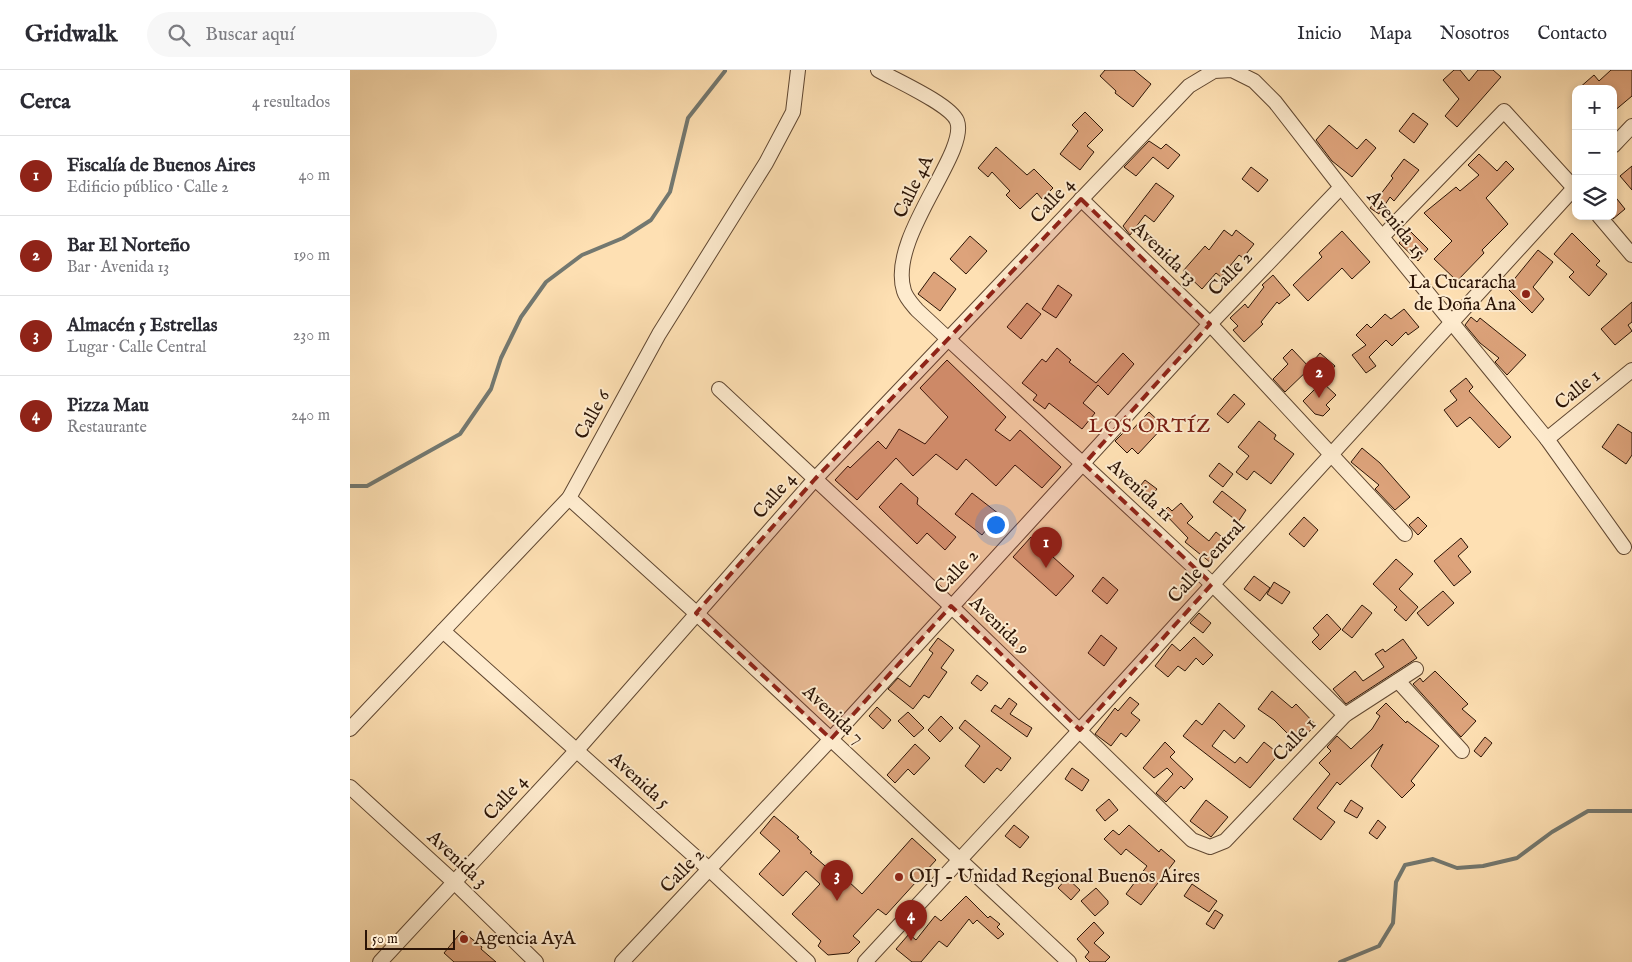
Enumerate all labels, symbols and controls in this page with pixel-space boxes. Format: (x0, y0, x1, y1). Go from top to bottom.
search box (147, 12, 497, 57)
text: Gridwalk (25, 19, 117, 50)
icon: search (165, 21, 193, 49)
text: Buscar aquí (205, 23, 294, 47)
text: Inicio (1297, 23, 1342, 46)
text: Mapa (1370, 23, 1412, 46)
text: Nosotros (1440, 23, 1509, 46)
text: Contacto (1537, 23, 1607, 46)
map controls (1572, 85, 1617, 220)
button: + (1572, 85, 1617, 130)
text: Cerca (20, 89, 70, 116)
text: 4 resultados (252, 93, 330, 113)
button: − (1572, 130, 1617, 175)
street label: Calle 4A (888, 151, 940, 222)
text: Fiscalía de Buenos Aires (67, 154, 255, 178)
text: 1 (33, 166, 39, 186)
text: 40 m (298, 166, 330, 186)
street label: Calle 4 (1026, 172, 1081, 229)
button: layers (1572, 175, 1617, 220)
text: Edificio público · Calle 2 (67, 178, 229, 198)
street label: Avenida 15 (1361, 185, 1431, 264)
street label: Avenida 13 (1126, 216, 1202, 291)
text: Bar El Norteño (67, 234, 190, 258)
text: 2 (32, 246, 40, 266)
text: 190 m (293, 246, 330, 266)
street label: Calle 2 (1204, 246, 1258, 302)
text: Bar · Avenida 13 (67, 258, 169, 278)
place label: La Cucaracha de Doña Ana (1409, 271, 1517, 317)
marker: La Cucaracha de Doña Ana (1520, 288, 1532, 300)
text: Almacén 5 Estrellas (67, 314, 217, 338)
text: 3 (33, 326, 39, 346)
text: 230 m (293, 326, 330, 346)
text: Lugar · Calle Central (67, 338, 206, 358)
pin: 2 (1303, 357, 1335, 398)
street label: Calle 1 (1550, 364, 1606, 416)
street label: Calle 6 (570, 385, 617, 444)
text: Pizza Mau (67, 394, 149, 418)
text: 4 (32, 406, 40, 426)
text: 240 m (291, 406, 330, 426)
district label: LOS ORTÍZ (1089, 414, 1211, 439)
text: Restaurante (67, 418, 147, 438)
street label: Avenida 11 (1101, 454, 1178, 527)
street label: Calle 4 (748, 467, 802, 524)
your location (983, 512, 1009, 538)
street label: Calle Central (1163, 515, 1251, 609)
pin: 1 (1030, 527, 1062, 568)
street label: Calle 2 (930, 544, 984, 600)
street label: Avenida 9 (963, 590, 1034, 661)
street label: Avenida 7 (796, 680, 869, 750)
street label: Calle 1 (1268, 713, 1322, 767)
street label: Avenida 5 (603, 747, 675, 815)
street label: Calle 4 (479, 769, 534, 826)
street label: Avenida 3 (421, 825, 492, 894)
street label: Calle 2 (656, 843, 710, 899)
pin: 3 (821, 860, 853, 901)
place label: OIJ - Unidad Regional Buenos Aires (909, 865, 1200, 889)
marker: OIJ - Unidad Regional Buenos Aires (893, 871, 905, 883)
pin: 4 (895, 900, 927, 941)
scale bar (365, 927, 455, 950)
place label: Agencia AyA (473, 927, 577, 951)
text: 50 m (372, 930, 398, 948)
marker: Agencia AyA (458, 933, 470, 945)

